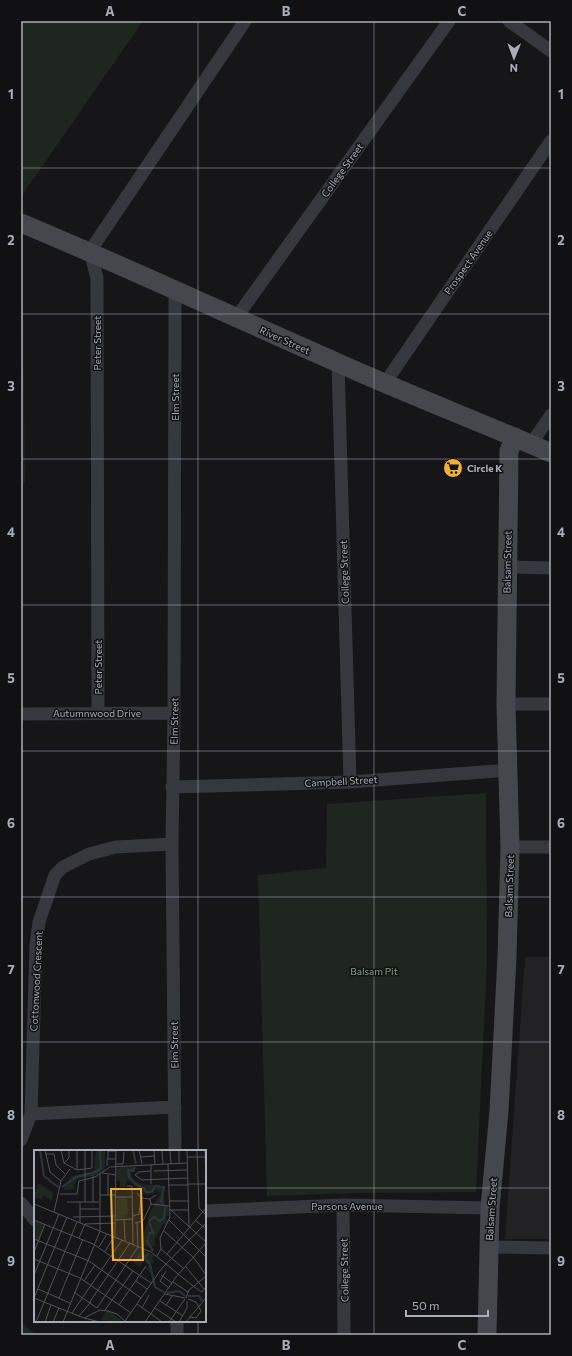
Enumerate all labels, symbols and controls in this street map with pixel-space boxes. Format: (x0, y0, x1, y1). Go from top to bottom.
text: A (105, 3, 115, 19)
text: B (282, 3, 291, 19)
text: C (458, 3, 467, 19)
north arrow (494, 38, 534, 78)
text: N (510, 62, 518, 75)
text: 1 (8, 86, 14, 102)
text: 1 (558, 86, 564, 102)
street label: College Street (318, 141, 366, 199)
street label: Prospect Avenue (441, 227, 495, 297)
text: 2 (7, 232, 15, 248)
text: 2 (557, 232, 565, 248)
street label: Peter Street (91, 316, 103, 370)
street label: River Street (258, 324, 312, 356)
street label: Elm Street (169, 373, 181, 421)
text: 3 (7, 378, 15, 394)
text: 3 (557, 378, 565, 394)
supermarket icon: Circle K (442, 457, 464, 479)
place label: Circle K (467, 462, 502, 474)
text: 4 (7, 524, 15, 540)
text: 4 (557, 524, 565, 540)
street label: Balsam Street (500, 530, 514, 594)
street label: College Street (337, 540, 351, 604)
street label: Peter Street (92, 640, 104, 694)
text: 5 (7, 670, 15, 686)
text: 5 (557, 670, 565, 686)
street label: Elm Street (168, 697, 180, 745)
street label: Autumnwood Drive (53, 707, 141, 719)
street label: Campbell Street (304, 773, 378, 789)
text: 6 (7, 815, 15, 831)
text: 6 (557, 815, 565, 831)
street label: Balsam Street (502, 854, 516, 918)
street label: Cottonwood Crescent (27, 931, 45, 1031)
text: 7 (7, 961, 15, 977)
text: 7 (557, 961, 565, 977)
park label: Balsam Pit (350, 965, 398, 977)
street label: Elm Street (168, 1021, 180, 1069)
text: 8 (7, 1107, 15, 1123)
text: 8 (557, 1107, 565, 1123)
inset map (34, 1150, 206, 1322)
street label: Balsam Street (483, 1177, 499, 1241)
street label: Parsons Avenue (311, 1200, 383, 1212)
street label: College Street (337, 1238, 351, 1302)
text: 9 (7, 1253, 15, 1269)
text: 9 (557, 1253, 565, 1269)
scale bar (406, 1292, 488, 1318)
text: 50 m (412, 1298, 440, 1312)
text: A (105, 1337, 115, 1353)
text: B (282, 1337, 291, 1353)
text: C (458, 1337, 467, 1353)

